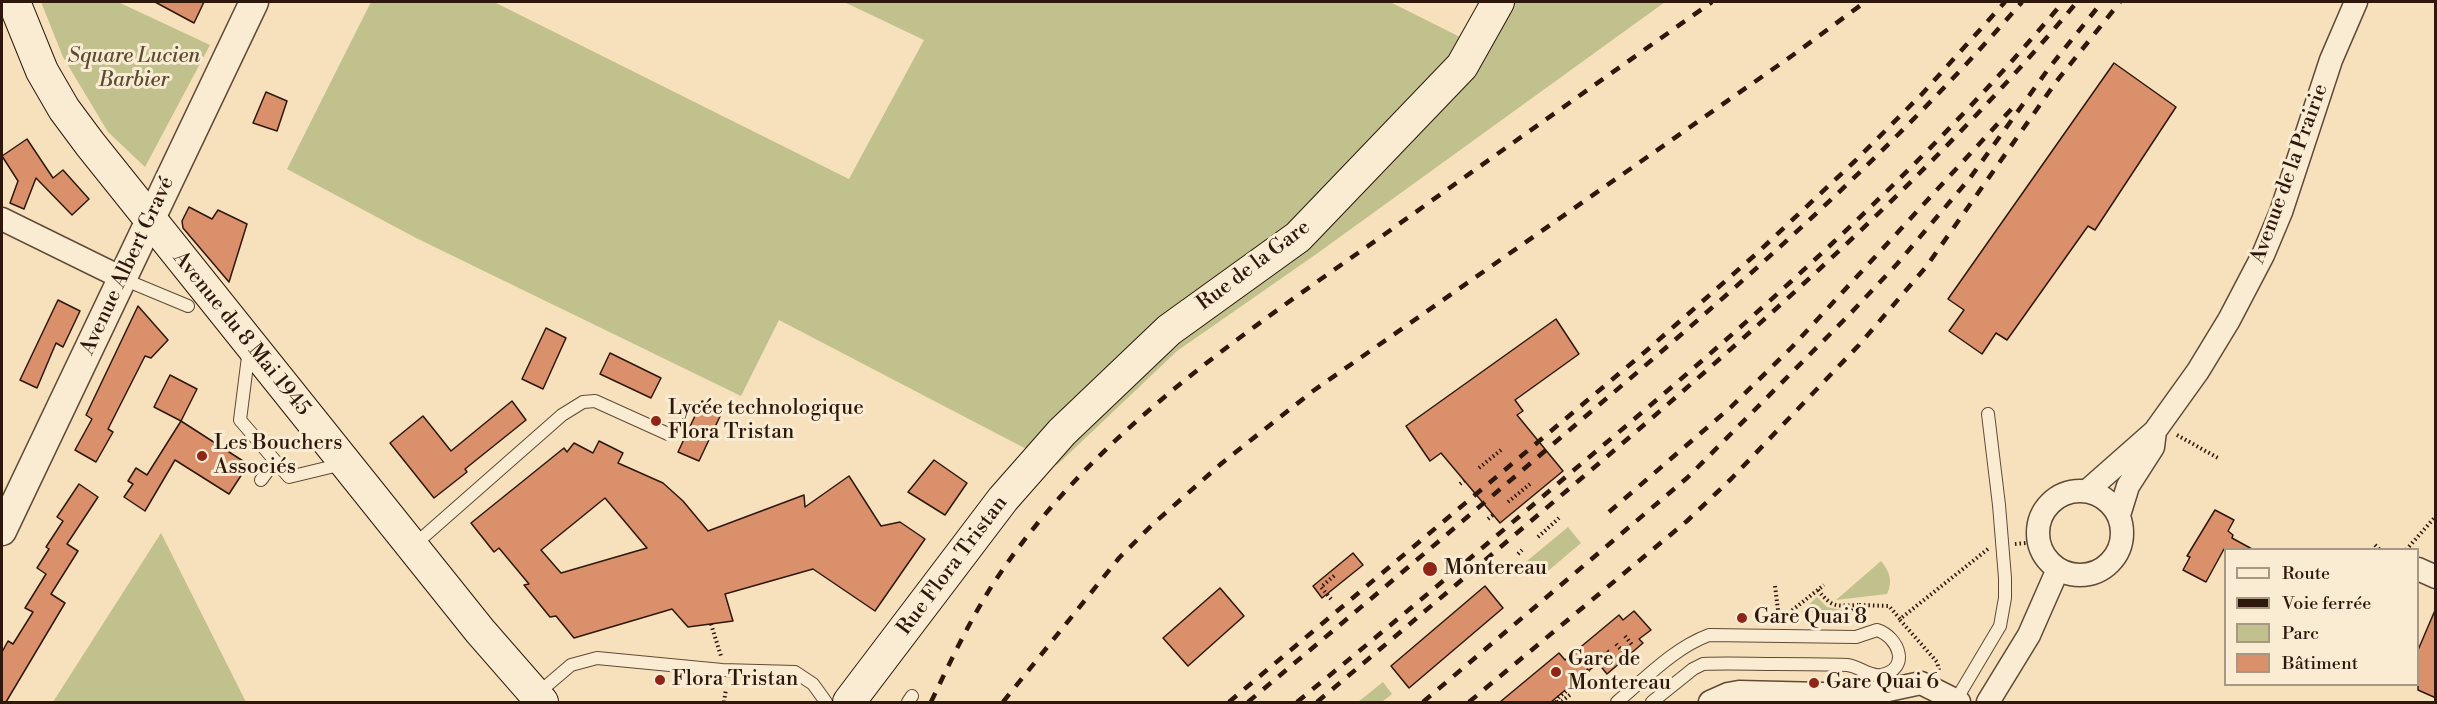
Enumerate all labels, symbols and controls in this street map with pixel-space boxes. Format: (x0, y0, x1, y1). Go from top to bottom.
park label: Square Lucien Barbier (68, 44, 200, 94)
street label: Avenue de la Prairie (2246, 81, 2334, 267)
street label: Avenue Albert Gravé (76, 173, 180, 359)
street label: Rue de la Gare (1192, 215, 1316, 317)
street label: Avenue du 8 Mai 1945 (167, 247, 315, 421)
place label: Lycée technologique Flora Tristan (668, 396, 864, 446)
marker: Lycée technologique Flora Tristan (649, 414, 663, 428)
place label: Les Bouchers Associés (214, 431, 342, 481)
marker: Les Bouchers Associés (195, 449, 209, 463)
street label: Rue Flora Tristan (892, 491, 1014, 641)
legend (2224, 548, 2419, 686)
place label: Montereau (1444, 556, 1547, 582)
marker: Montereau (1421, 560, 1439, 578)
text: Route (2282, 562, 2330, 585)
text: Voie ferrée (2282, 592, 2371, 615)
place label: Gare Quai 8 (1754, 605, 1867, 631)
marker: Gare Quai 8 (1735, 611, 1749, 625)
text: Parc (2282, 622, 2319, 645)
place label: Gare de Montereau (1568, 647, 1671, 697)
text: Bâtiment (2282, 652, 2358, 675)
marker: Gare de Montereau (1549, 665, 1563, 679)
place label: Flora Tristan (672, 667, 798, 693)
place label: Gare Quai 6 (1826, 670, 1939, 696)
marker: Flora Tristan (653, 673, 667, 687)
marker: Gare Quai 6 (1807, 676, 1821, 690)

